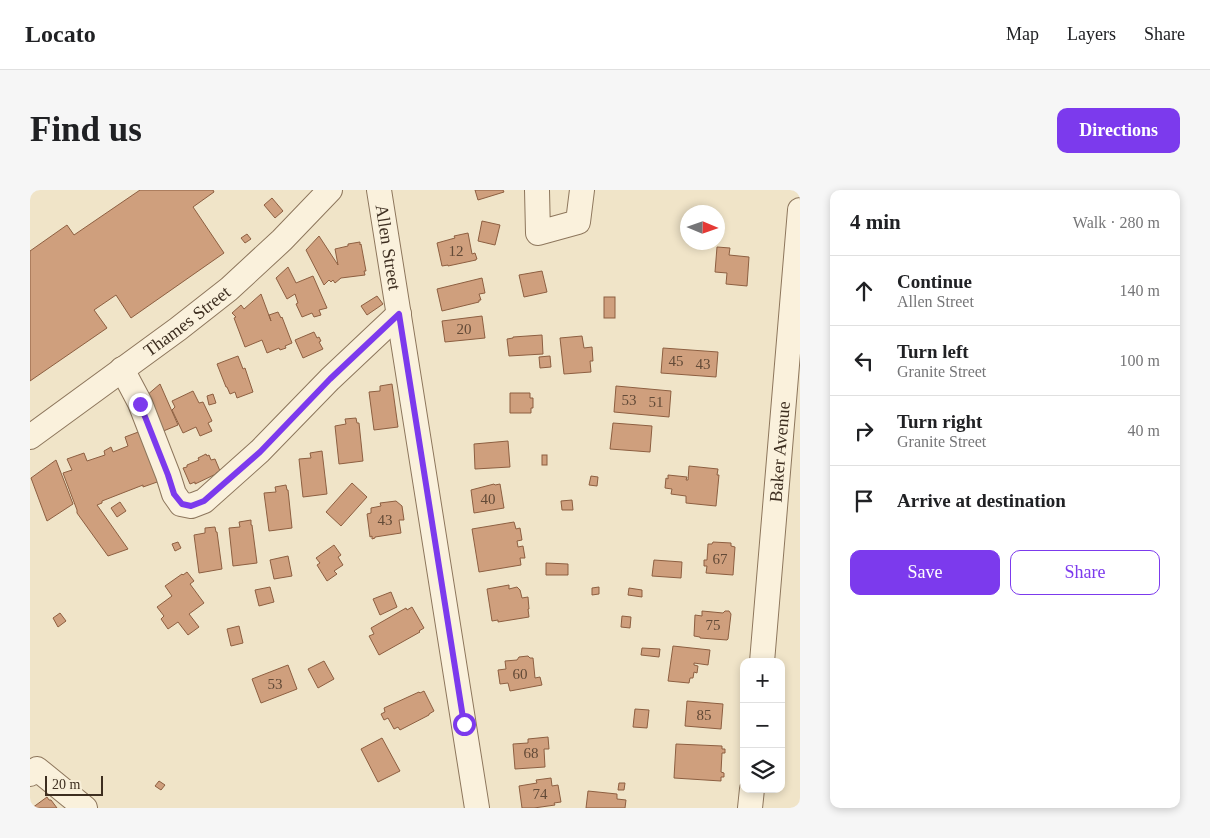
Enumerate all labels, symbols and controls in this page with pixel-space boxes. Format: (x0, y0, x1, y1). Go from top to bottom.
text: Locato (25, 21, 96, 47)
text: Map (1006, 24, 1039, 44)
text: Layers (1067, 24, 1116, 44)
text: Share (1144, 24, 1185, 44)
button: Directions (1057, 108, 1180, 153)
text: Find us (30, 110, 142, 149)
street label: Allen Street (371, 203, 405, 292)
north arrow (680, 205, 725, 250)
text: 4 min (850, 210, 901, 234)
text: Walk · 280 m (1073, 214, 1160, 231)
house number: 12 (449, 243, 464, 259)
text: Continue (897, 271, 972, 292)
icon: ahead (850, 277, 878, 305)
street label: Thames Street (140, 282, 234, 361)
text: 140 m (1120, 282, 1160, 299)
text: Allen Street (897, 293, 974, 310)
house number: 20 (457, 321, 472, 337)
text: Turn left (897, 341, 969, 362)
icon: left (850, 347, 878, 375)
text: 100 m (1120, 352, 1160, 369)
house number: 45 (669, 353, 684, 369)
house number: 43 (696, 356, 711, 372)
text: Granite Street (897, 363, 986, 380)
house number: 53 (622, 392, 637, 408)
route end (129, 393, 152, 416)
house number: 51 (649, 394, 664, 410)
street label: Baker Avenue (765, 400, 794, 503)
text: Turn right (897, 411, 982, 432)
icon: right (850, 417, 878, 445)
text: 40 m (1128, 422, 1160, 439)
text: Granite Street (897, 433, 986, 450)
icon: arrive (850, 487, 878, 515)
text: Arrive at destination (897, 490, 1066, 511)
house number: 40 (481, 491, 496, 507)
house number: 43 (378, 512, 393, 528)
button: Save (850, 550, 1000, 595)
button: Share (1010, 550, 1160, 595)
house number: 67 (713, 551, 728, 567)
house number: 75 (706, 617, 721, 633)
map controls (740, 658, 785, 793)
button: + (740, 658, 785, 703)
house number: 60 (513, 666, 528, 682)
house number: 53 (268, 676, 283, 692)
button: − (740, 703, 785, 748)
house number: 85 (697, 707, 712, 723)
route start (453, 713, 476, 736)
house number: 68 (524, 745, 539, 761)
button: layers (740, 748, 785, 793)
scale bar (45, 773, 102, 796)
text: 20 m (52, 777, 80, 792)
house number: 74 (533, 786, 548, 802)

